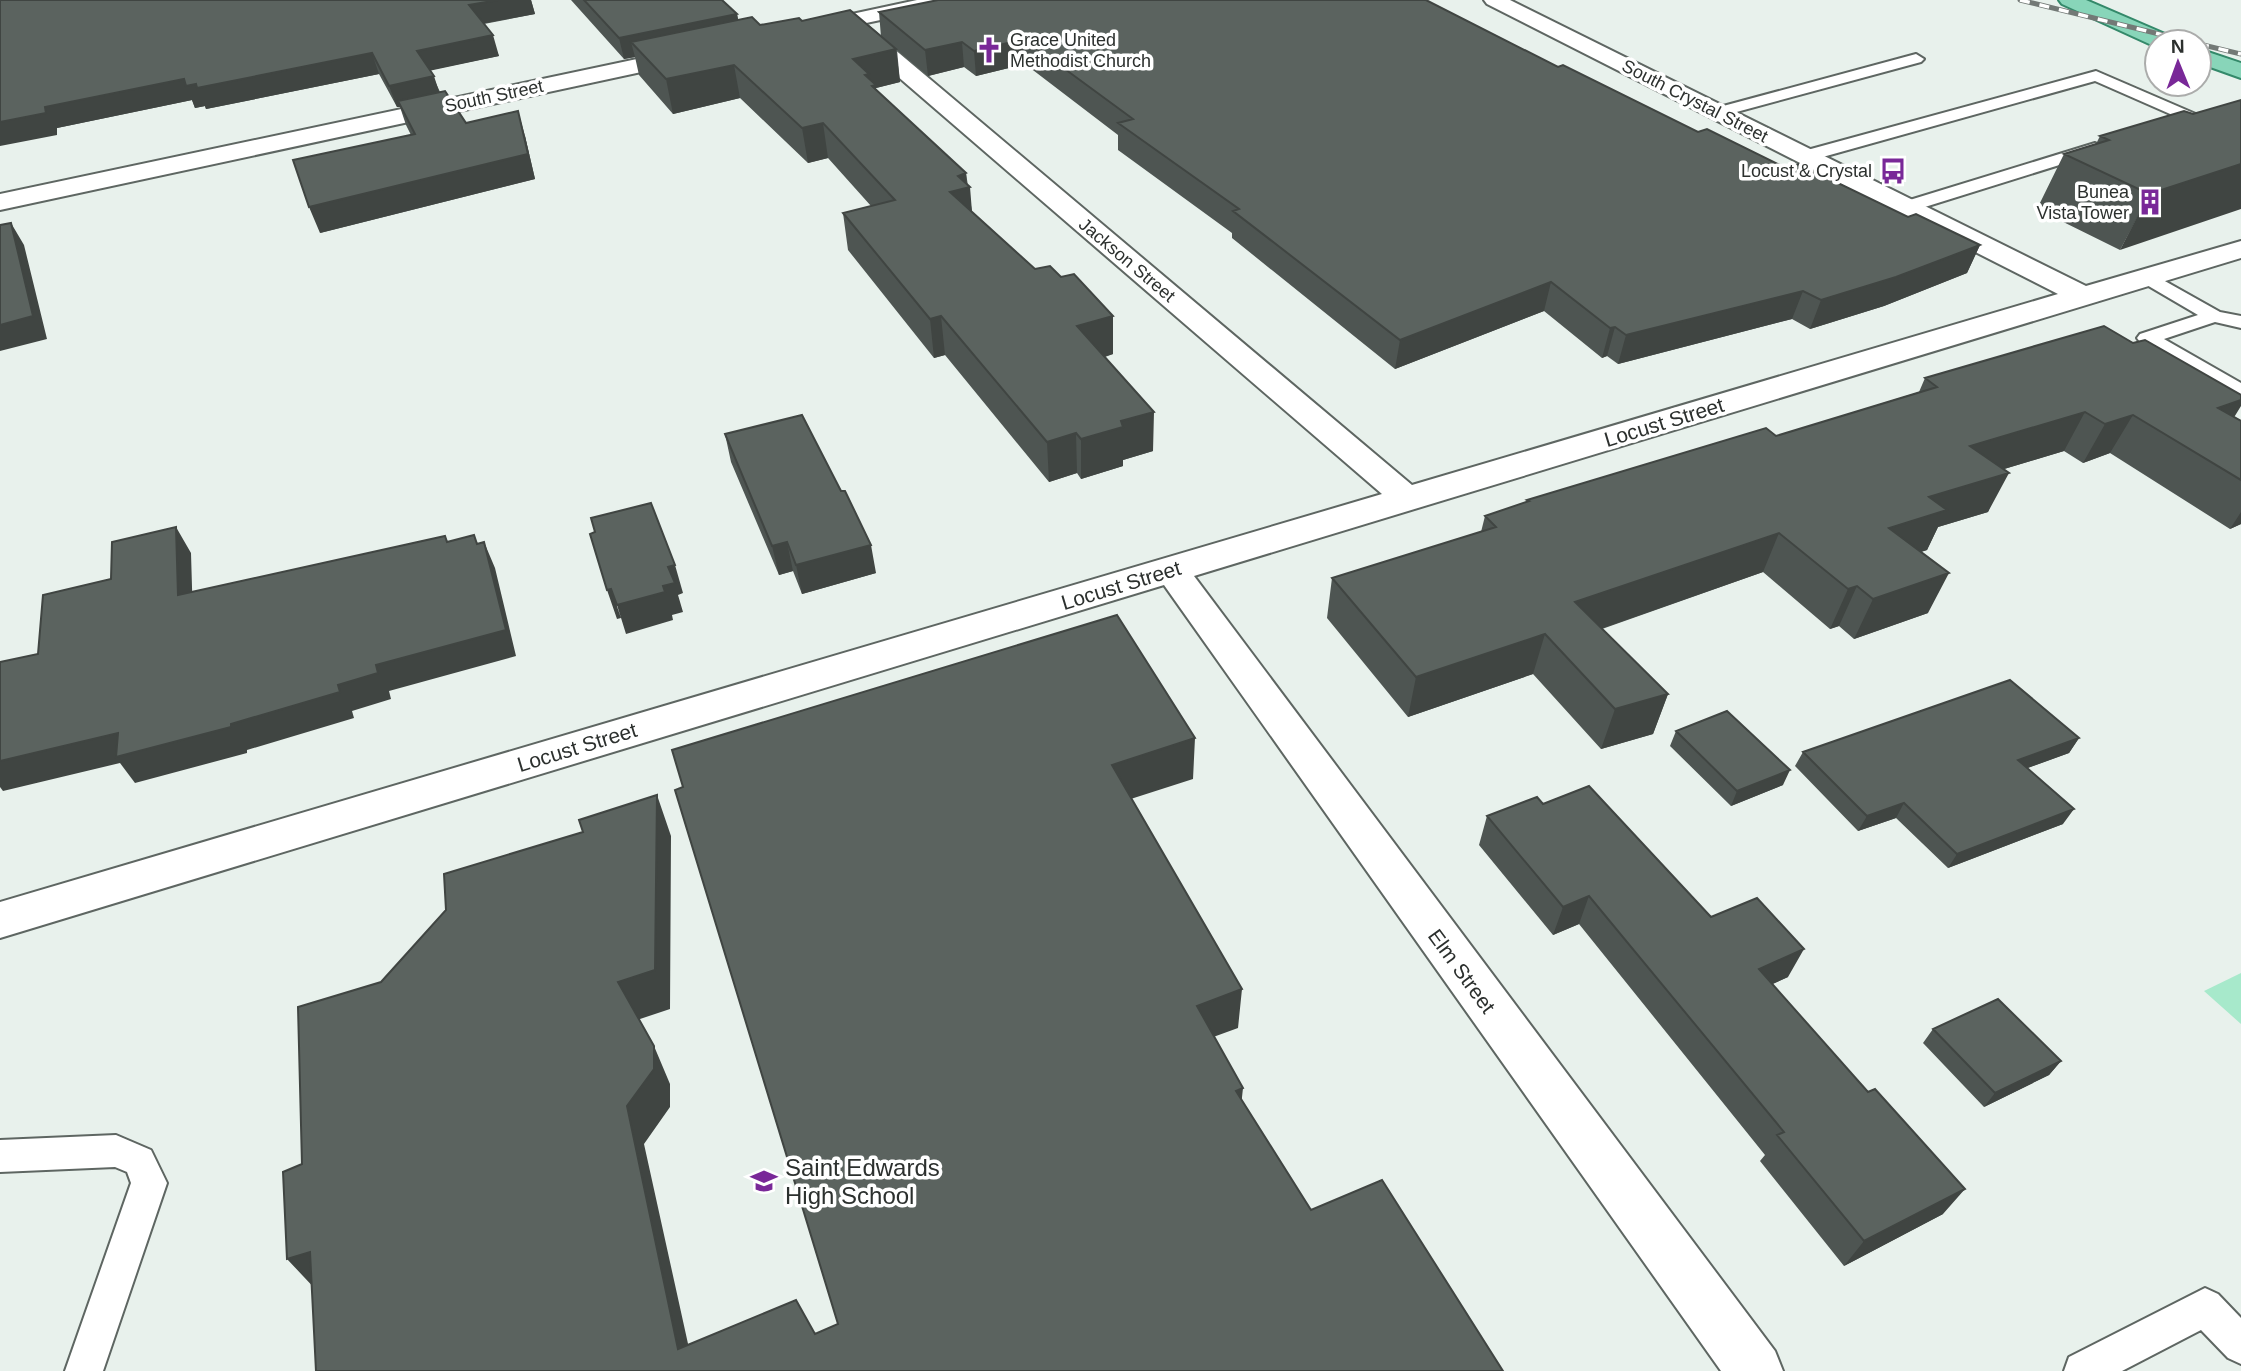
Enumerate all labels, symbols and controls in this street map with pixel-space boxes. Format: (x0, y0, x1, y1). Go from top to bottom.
north arrow (2143, 28, 2213, 98)
place label: Grace United Methodist Church (1010, 30, 1151, 71)
church icon: Grace United Methodist Church (974, 35, 1004, 65)
text: N (2171, 36, 2185, 57)
street label: South Crystal Street (1619, 56, 1771, 146)
street label: South Street (443, 76, 545, 116)
bus stop icon: Locust & Crystal (1878, 156, 1908, 186)
place label: Locust & Crystal (1741, 161, 1872, 181)
place label: Bunea Vista Tower (2037, 182, 2130, 223)
building icon: Bunea Vista Tower (2135, 187, 2165, 217)
street label: Jackson Street (1075, 214, 1179, 306)
street label: Locust Street (1601, 393, 1727, 451)
street label: Locust Street (1058, 556, 1184, 614)
street label: Locust Street (514, 718, 640, 776)
street label: Elm Street (1424, 925, 1500, 1018)
place label: Saint Edwards High School (785, 1154, 940, 1209)
school or university icon: Saint Edwards High School (749, 1166, 779, 1196)

